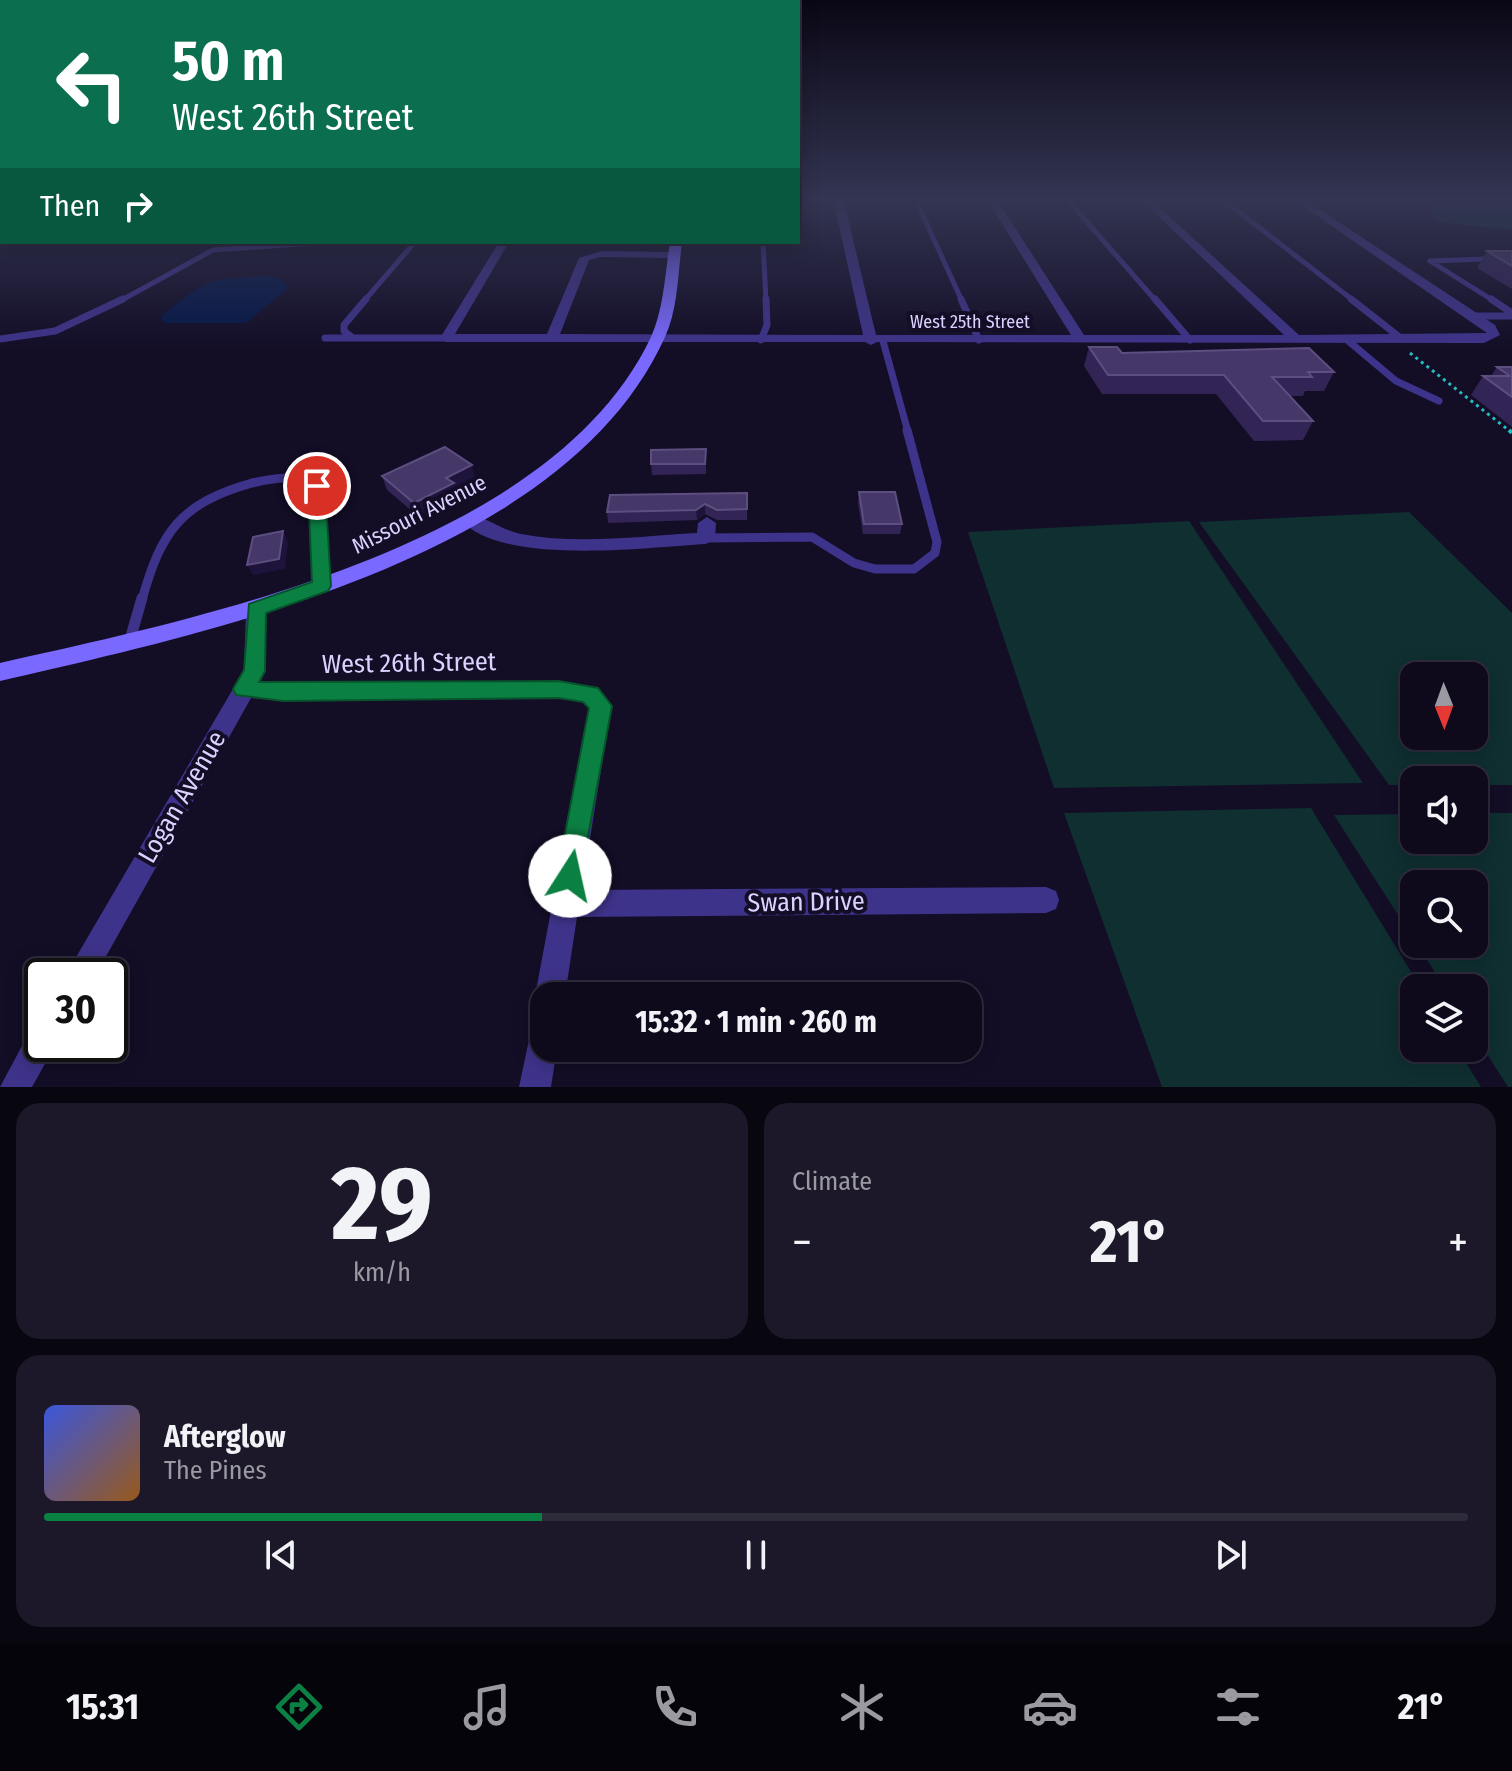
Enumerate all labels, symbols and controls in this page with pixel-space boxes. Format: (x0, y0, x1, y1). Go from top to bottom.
text: 50 m (172, 28, 284, 95)
icon: left (40, 32, 144, 136)
text: West 26th Street (172, 96, 413, 140)
icon: right (116, 184, 160, 228)
text: Then (40, 188, 100, 224)
street label: West 25th Street (910, 311, 1030, 333)
pin (283, 452, 351, 520)
icon: arrive (295, 464, 339, 508)
street label: Missouri Avenue (347, 469, 491, 559)
street label: West 26th Street (322, 646, 497, 680)
north arrow (1400, 662, 1488, 750)
map controls (1400, 662, 1488, 1062)
street label: Logan Avenue (132, 726, 232, 868)
button: sound (1400, 766, 1488, 854)
position arrow (528, 834, 612, 918)
button: search (1400, 870, 1488, 958)
street label: Swan Drive (747, 885, 865, 919)
speed limit sign: 30 (24, 958, 128, 1062)
button: layers (1400, 974, 1488, 1062)
text: 15:32 · 1 min · 260 m (635, 1004, 877, 1040)
text: 29 (331, 1142, 433, 1267)
text: Climate (792, 1166, 872, 1197)
text: 21° (1090, 1206, 1170, 1278)
text: − (792, 1216, 812, 1269)
text: + (1448, 1216, 1468, 1269)
text: km/h (353, 1257, 411, 1288)
text: Afterglow (164, 1419, 286, 1455)
text: The Pines (164, 1455, 267, 1486)
icon: previous (259, 1533, 303, 1577)
icon: pause (734, 1533, 778, 1577)
icon: next (1209, 1533, 1253, 1577)
icon: directions (271, 1679, 327, 1735)
icon: music (459, 1679, 515, 1735)
icon: phone (647, 1679, 703, 1735)
icon: climate (834, 1679, 890, 1735)
icon: car (1022, 1679, 1078, 1735)
icon: filters (1210, 1679, 1266, 1735)
text: 15:31 (66, 1685, 139, 1729)
text: 21° (1398, 1685, 1446, 1729)

